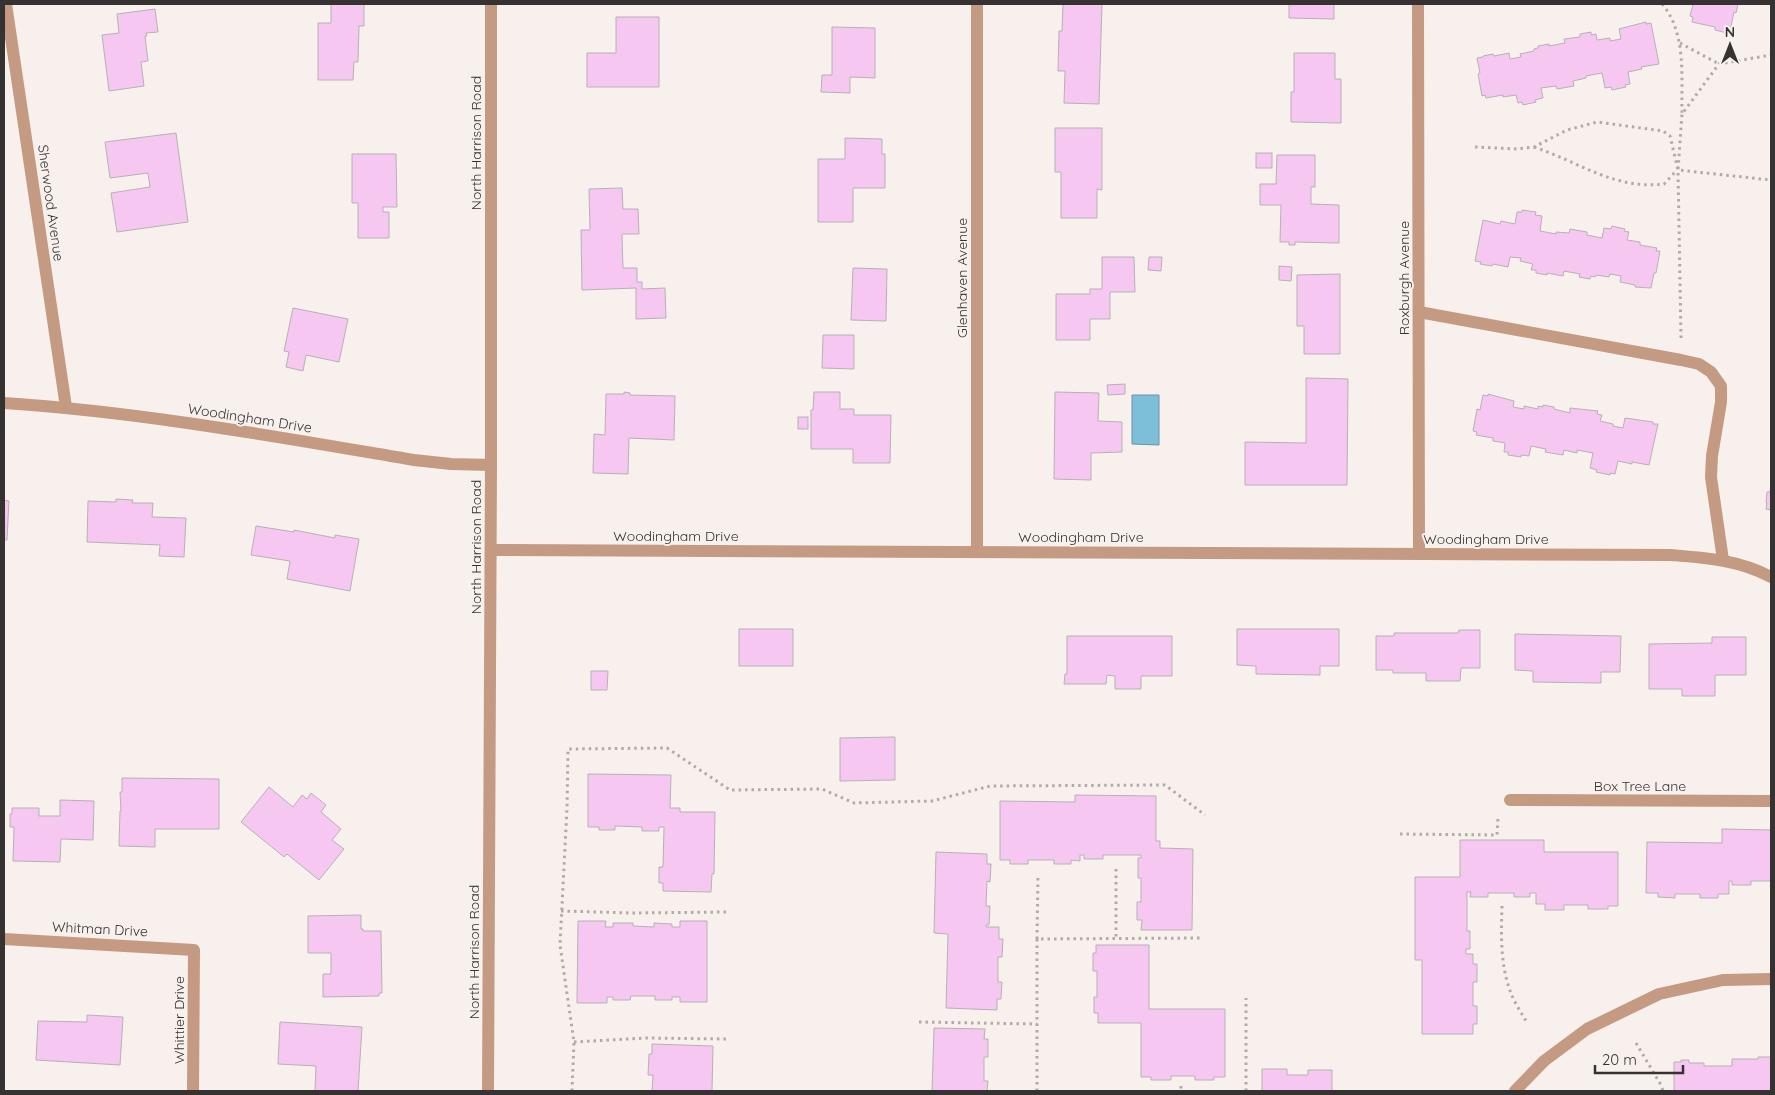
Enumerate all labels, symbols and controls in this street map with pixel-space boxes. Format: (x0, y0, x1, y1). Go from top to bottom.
north arrow (1705, 20, 1755, 70)
text: N (1725, 23, 1735, 41)
street label: North Harrison Road (467, 76, 485, 210)
street label: Sherwood Avenue (34, 144, 68, 262)
street label: Glenhaven Avenue (953, 218, 971, 338)
street label: Roxburgh Avenue (1395, 221, 1413, 335)
street label: Woodingham Drive (187, 399, 313, 437)
street label: North Harrison Road (467, 480, 485, 614)
street label: Woodingham Drive (613, 527, 739, 545)
street label: Woodingham Drive (1018, 528, 1144, 546)
street label: Woodingham Drive (1423, 530, 1549, 548)
street label: Box Tree Lane (1594, 777, 1686, 795)
street label: North Harrison Road (465, 885, 483, 1019)
street label: Whitman Drive (52, 917, 149, 941)
street label: Whittier Drive (170, 976, 188, 1064)
scale bar (1595, 1042, 1682, 1074)
text: 20 m (1602, 1050, 1637, 1069)

